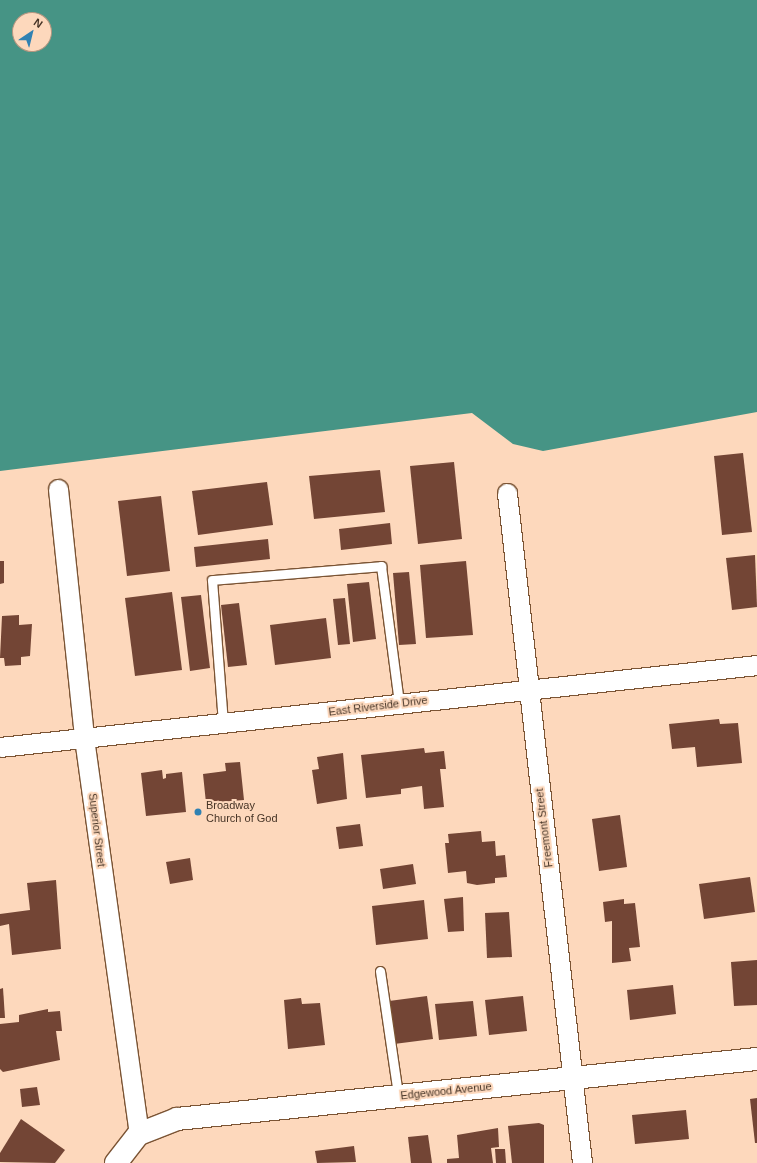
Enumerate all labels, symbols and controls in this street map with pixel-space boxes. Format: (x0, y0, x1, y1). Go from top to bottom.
north arrow (12, 12, 52, 52)
text: N (32, 16, 45, 30)
street label: East Riverside Drive (328, 693, 428, 719)
street label: Freemont Street (533, 788, 555, 868)
street label: Superior Street (86, 792, 108, 868)
place label: Broadway Church of God (206, 799, 278, 825)
marker: Broadway Church of God (193, 807, 203, 817)
street label: Edgewood Avenue (399, 1080, 493, 1102)

